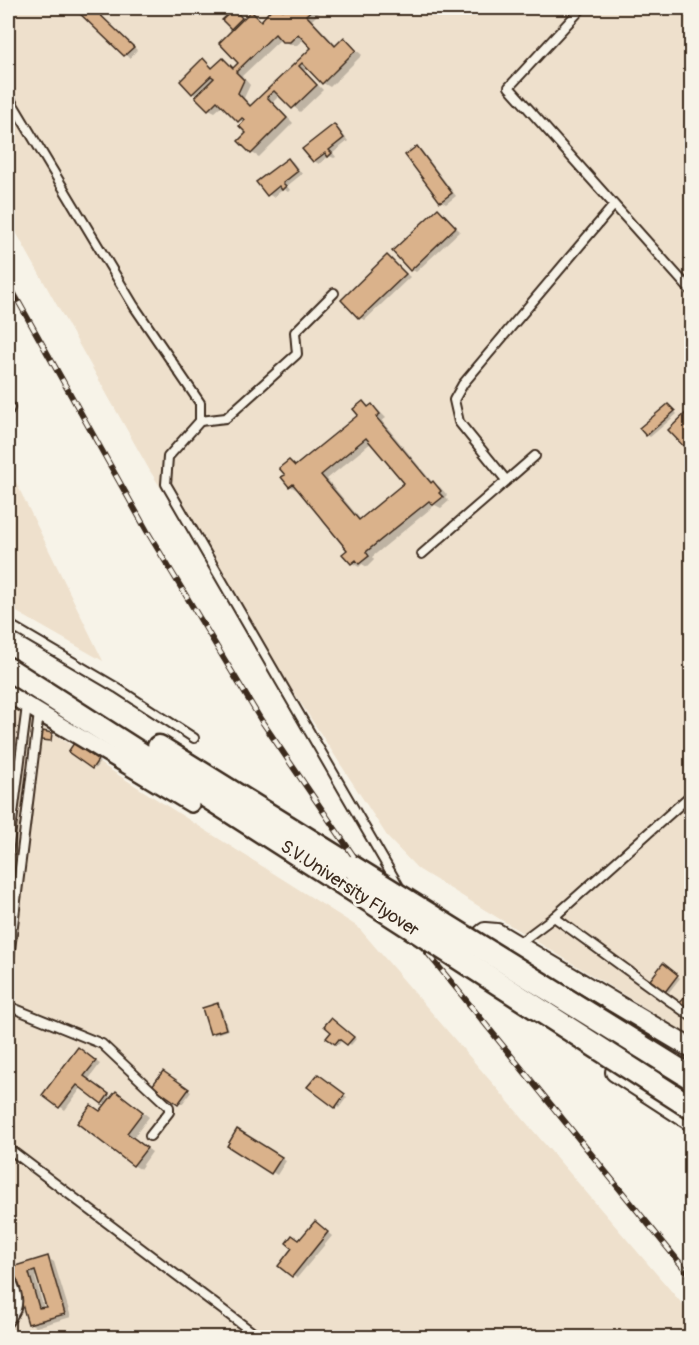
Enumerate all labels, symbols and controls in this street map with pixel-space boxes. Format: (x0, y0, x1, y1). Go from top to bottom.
street label: S.V.University Flyover (276, 835, 424, 942)

